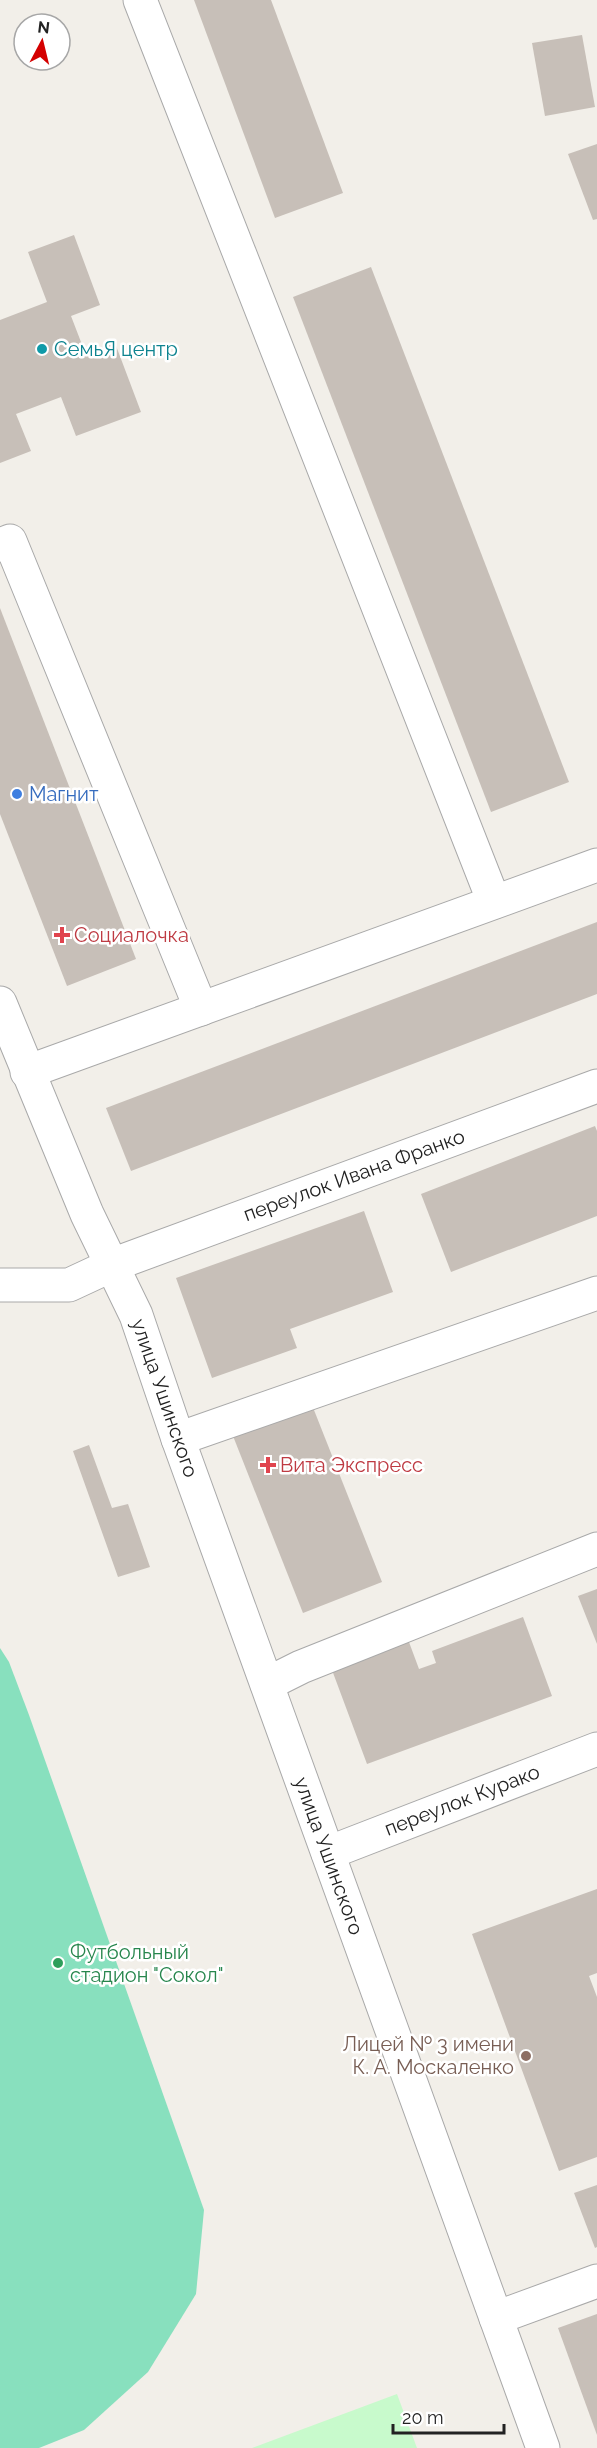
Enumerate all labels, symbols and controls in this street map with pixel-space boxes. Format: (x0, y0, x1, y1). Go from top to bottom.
north arrow (12, 12, 72, 72)
text: N (37, 17, 51, 38)
place label: СемьЯ центр (54, 337, 178, 361)
marker: СемьЯ центр (35, 342, 49, 356)
place label: Магнит (29, 782, 99, 806)
marker: Магнит (10, 787, 24, 801)
place label: Социалочка (74, 923, 189, 947)
marker: Социалочка (55, 928, 69, 942)
street label: переулок Ивана Франко (240, 1124, 468, 1226)
street label: улица Ушинского (127, 1315, 203, 1481)
place label: Вита Экспресс (280, 1453, 423, 1477)
marker: Вита Экспресс (261, 1458, 275, 1472)
street label: переулок Курако (381, 1759, 543, 1841)
street label: улица Ушинского (289, 1774, 369, 1938)
place label: Футбольный стадион "Сокол" (70, 1940, 224, 1987)
marker: Футбольный стадион "Сокол" (51, 1956, 65, 1970)
place label: Лицей № 3 имени К. А. Москаленко (342, 2032, 514, 2079)
marker: Лицей № 3 имени К. А. Москаленко (519, 2049, 533, 2063)
scale bar (393, 2397, 504, 2435)
text: 20 m (402, 2407, 444, 2428)

